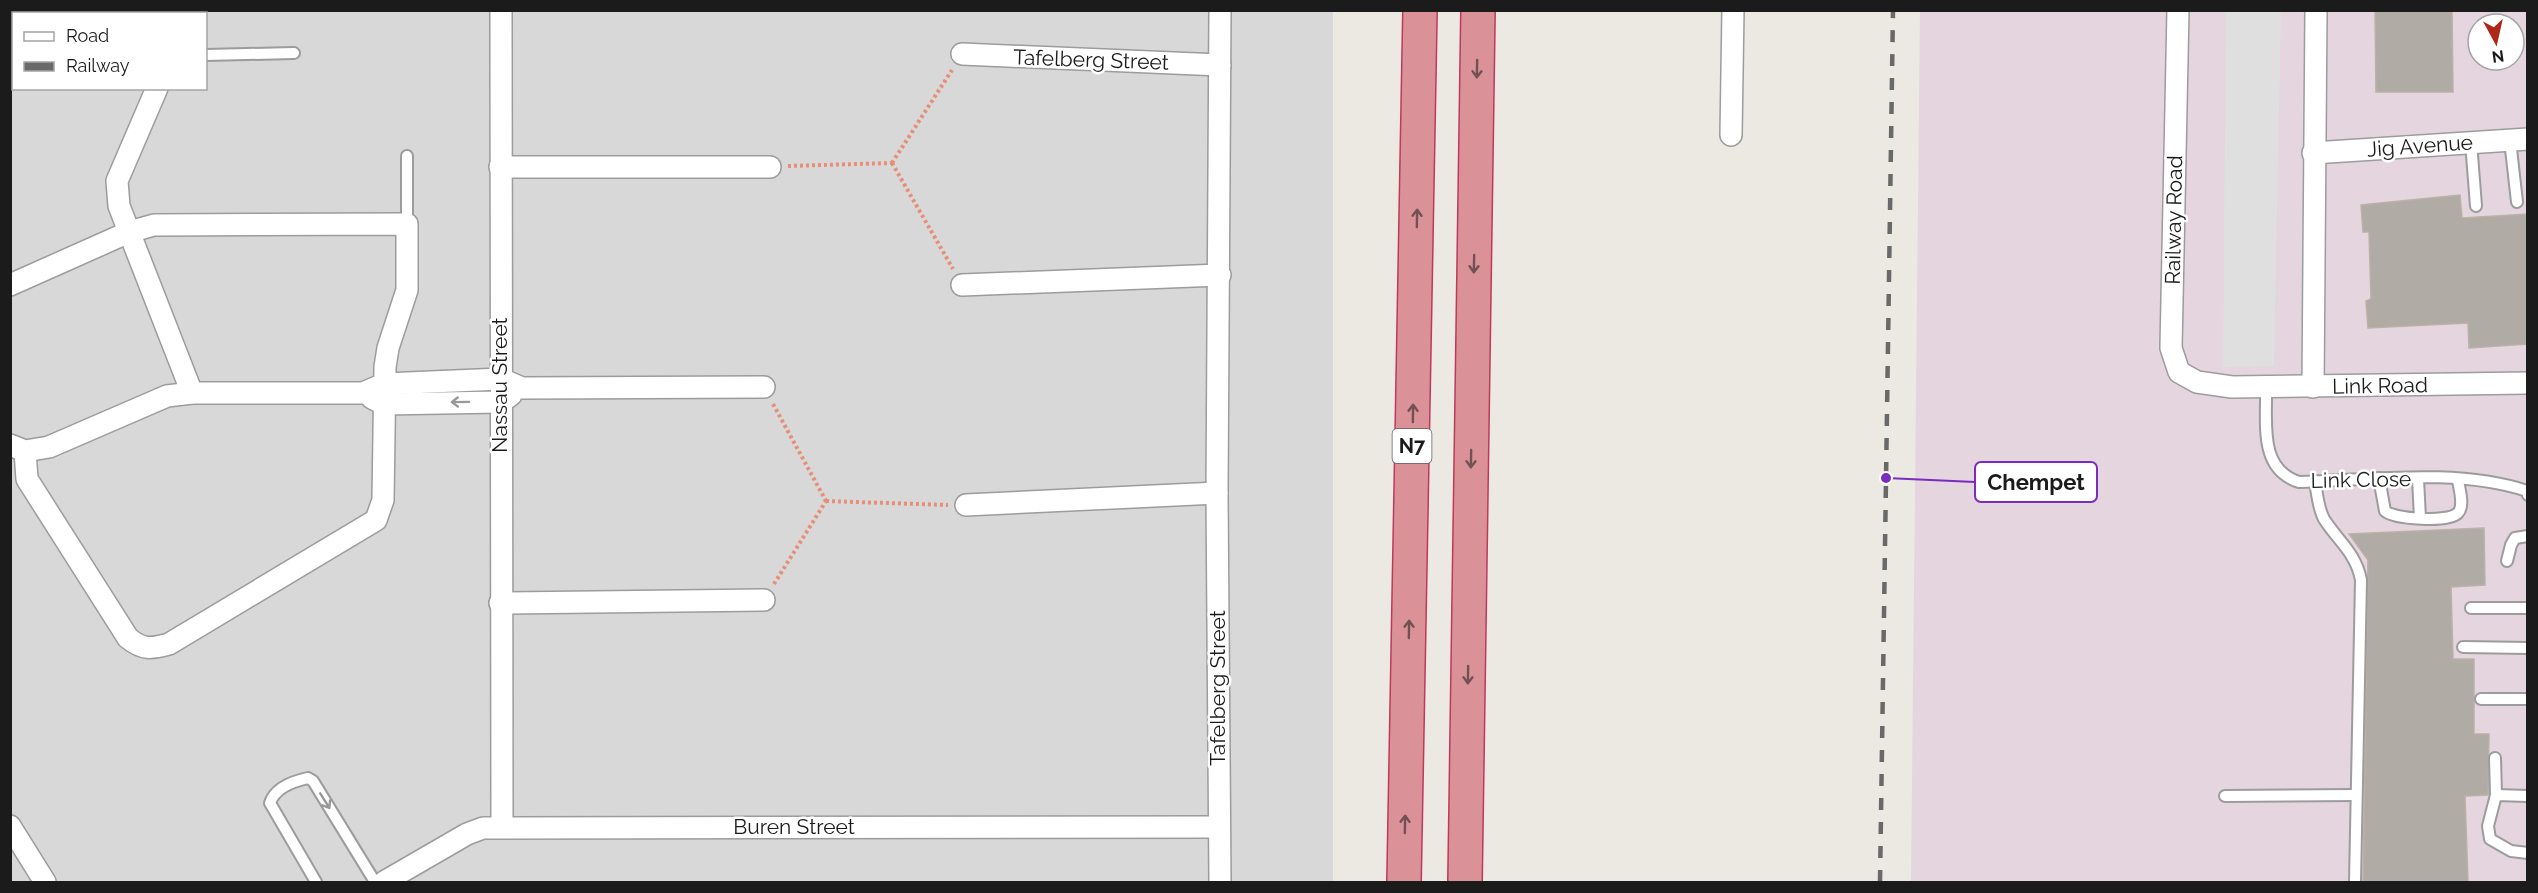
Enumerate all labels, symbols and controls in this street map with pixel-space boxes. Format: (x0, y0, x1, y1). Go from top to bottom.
legend (12, 12, 207, 90)
north arrow (2466, 12, 2526, 72)
text: Road (66, 25, 109, 46)
street label: Tafelberg Street (1013, 44, 1169, 75)
text: N (2491, 46, 2505, 67)
text: Railway (66, 55, 130, 76)
one-way arrow (1471, 58, 1483, 78)
street label: Jig Avenue (2366, 129, 2474, 162)
street label: Railway Road (2160, 155, 2187, 285)
one-way arrow (1411, 209, 1422, 229)
one-way arrow (1468, 253, 1480, 273)
street label: Nassau Street (487, 317, 512, 453)
street label: Link Road (2332, 372, 2428, 399)
one-way arrow (450, 397, 470, 408)
one-way arrow (1407, 404, 1419, 424)
road number: N7 (1392, 429, 1432, 463)
one-way arrow (1465, 448, 1477, 468)
callout: Chempet (1975, 462, 2097, 502)
street label: Link Close (2310, 466, 2412, 493)
text: Chempet (1987, 469, 2085, 495)
street label: Tafelberg Street (1205, 610, 1230, 766)
one-way arrow (1403, 620, 1414, 640)
one-way arrow (1462, 664, 1474, 684)
one-way arrow (319, 792, 331, 809)
street label: Buren Street (733, 814, 855, 839)
one-way arrow (1399, 815, 1411, 835)

